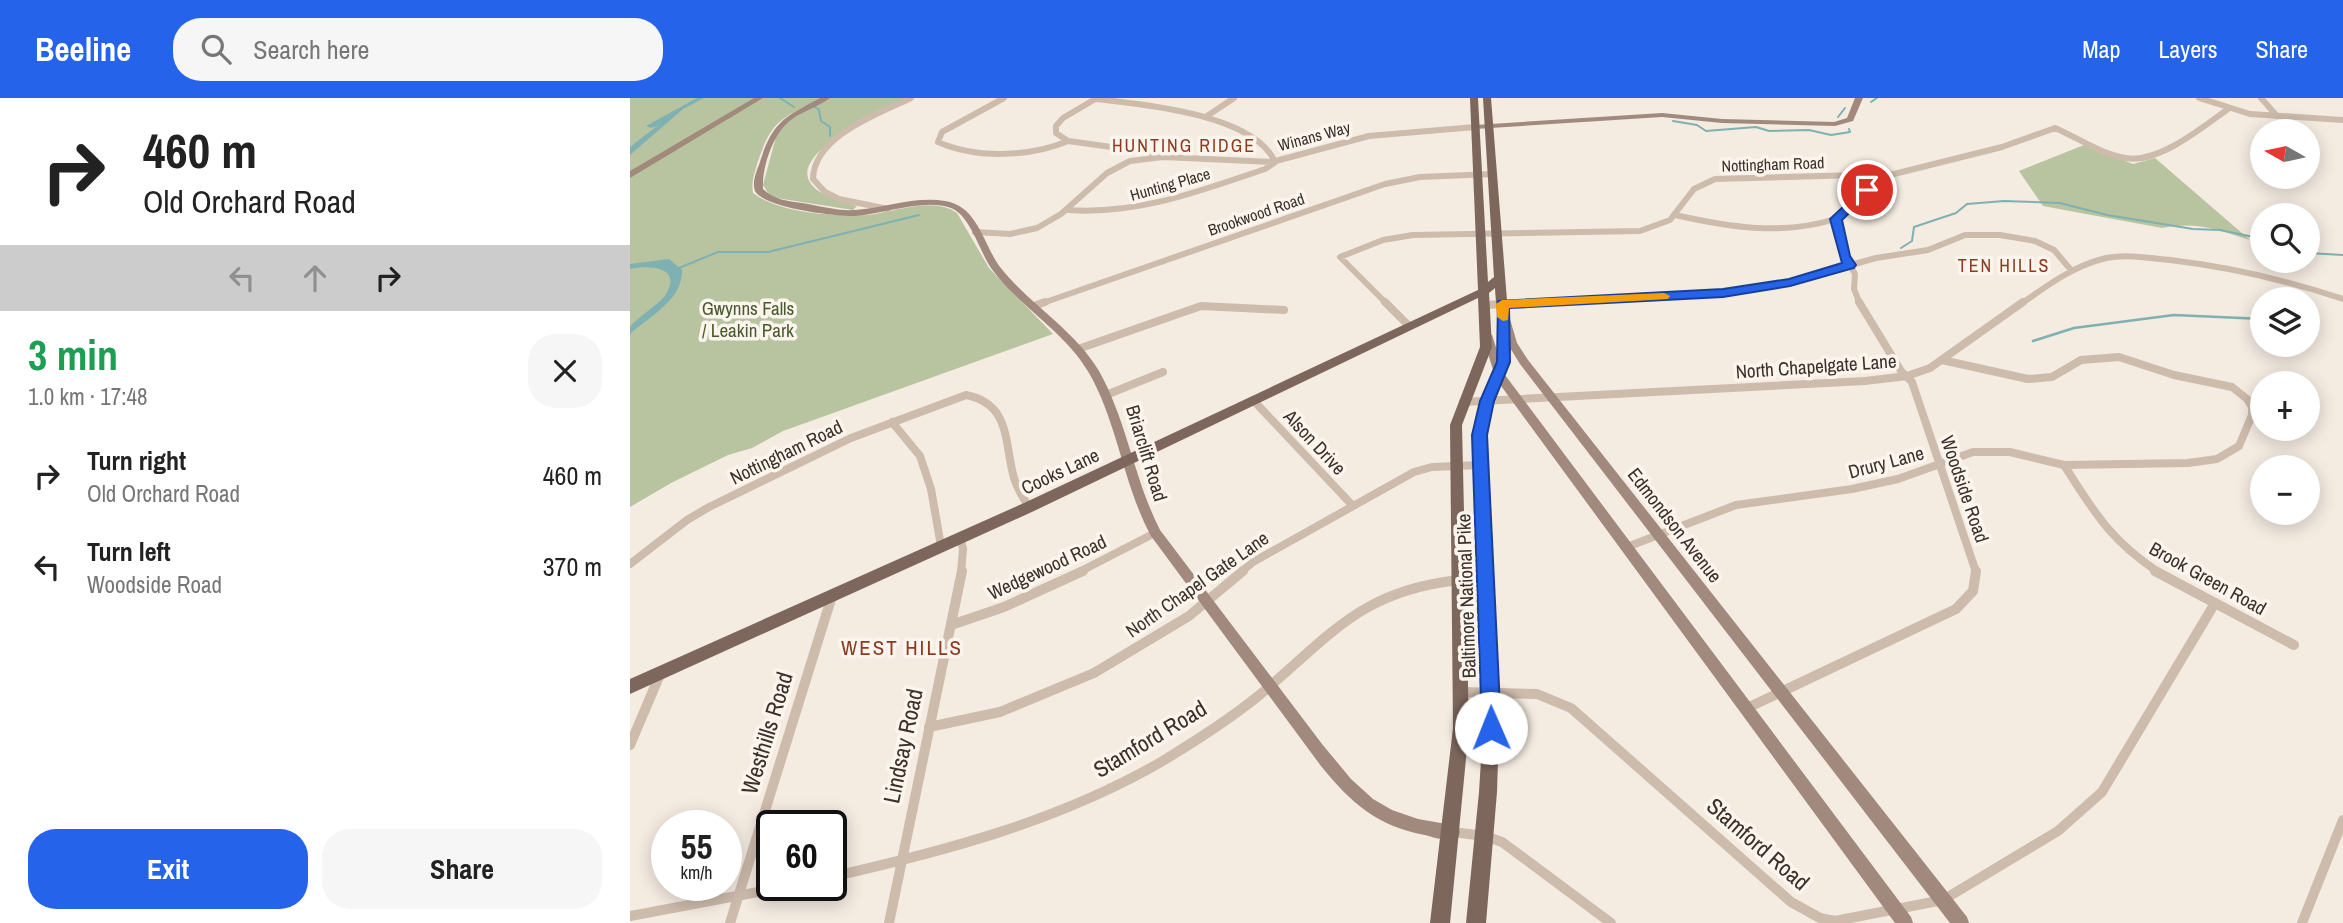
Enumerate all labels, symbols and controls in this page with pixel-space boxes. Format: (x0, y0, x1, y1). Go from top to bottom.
search box (173, 18, 663, 81)
text: Beeline (35, 27, 131, 71)
icon: search (197, 30, 235, 68)
text: Search here (253, 32, 369, 67)
text: Map (2082, 33, 2120, 65)
text: Layers (2158, 33, 2217, 65)
text: Share (2255, 33, 2308, 65)
street label: Winans Way (1275, 116, 1353, 156)
text: 460 m (143, 117, 257, 183)
north arrow (2250, 119, 2320, 189)
map controls (2250, 119, 2320, 525)
icon: right (28, 126, 119, 217)
district label: HUNTING RIDGE (1112, 133, 1256, 158)
street label: Nottingham Road (1721, 151, 1825, 177)
pin (1837, 160, 1897, 220)
street label: Hunting Place (1127, 162, 1213, 206)
icon: arrive (1848, 171, 1886, 209)
text: Old Orchard Road (143, 180, 356, 223)
street label: Brookwood Road (1205, 187, 1307, 241)
button: search (2250, 203, 2320, 273)
district label: TEN HILLS (1958, 253, 2050, 278)
icon: left (223, 259, 261, 297)
icon: ahead (296, 259, 334, 297)
icon: right (369, 259, 407, 297)
button: layers (2250, 287, 2320, 357)
park label: Gwynns Falls / Leakin Park (702, 295, 795, 343)
text: 3 min (28, 327, 118, 383)
button: close (528, 334, 602, 408)
street label: North Chapelgate Lane (1735, 347, 1897, 385)
button: + (2250, 371, 2320, 441)
text: 1.0 km · 17:48 (28, 381, 148, 412)
street label: Briarclift Road (1120, 402, 1174, 504)
street label: Alson Drive (1277, 403, 1352, 480)
street label: Nottingham Road (725, 414, 847, 490)
street label: Woodside Road (1935, 432, 1995, 546)
street label: Drury Lane (1845, 439, 1927, 485)
street label: Cooks Lane (1017, 442, 1103, 500)
text: Turn right (87, 443, 186, 478)
button: − (2250, 455, 2320, 525)
icon: right (28, 457, 66, 495)
text: 460 m (543, 458, 602, 493)
street label: Edmondson Avenue (1622, 462, 1728, 588)
text: Old Orchard Road (87, 478, 240, 509)
street label: Baltimore National Pike (1450, 513, 1482, 679)
street label: North Chapel Gate Lane (1120, 525, 1274, 643)
street label: Wedgewood Road (984, 528, 1110, 606)
text: Turn left (87, 534, 171, 569)
street label: Brook Green Road (2145, 535, 2271, 621)
icon: left (28, 548, 66, 586)
text: 370 m (543, 549, 602, 584)
text: Woodside Road (87, 569, 222, 600)
district label: WEST HILLS (841, 633, 963, 662)
street label: Westhills Road (733, 668, 800, 798)
street label: Lindsay Road (875, 686, 930, 806)
position arrow (1454, 691, 1528, 765)
street label: Stamford Road (1087, 693, 1212, 785)
street label: Stamford Road (1700, 790, 1816, 897)
speed limit sign: 60 (756, 810, 847, 901)
text: 55 (681, 823, 712, 870)
button: Exit (28, 829, 308, 909)
button: Share (322, 829, 602, 909)
text: km/h (681, 860, 713, 885)

